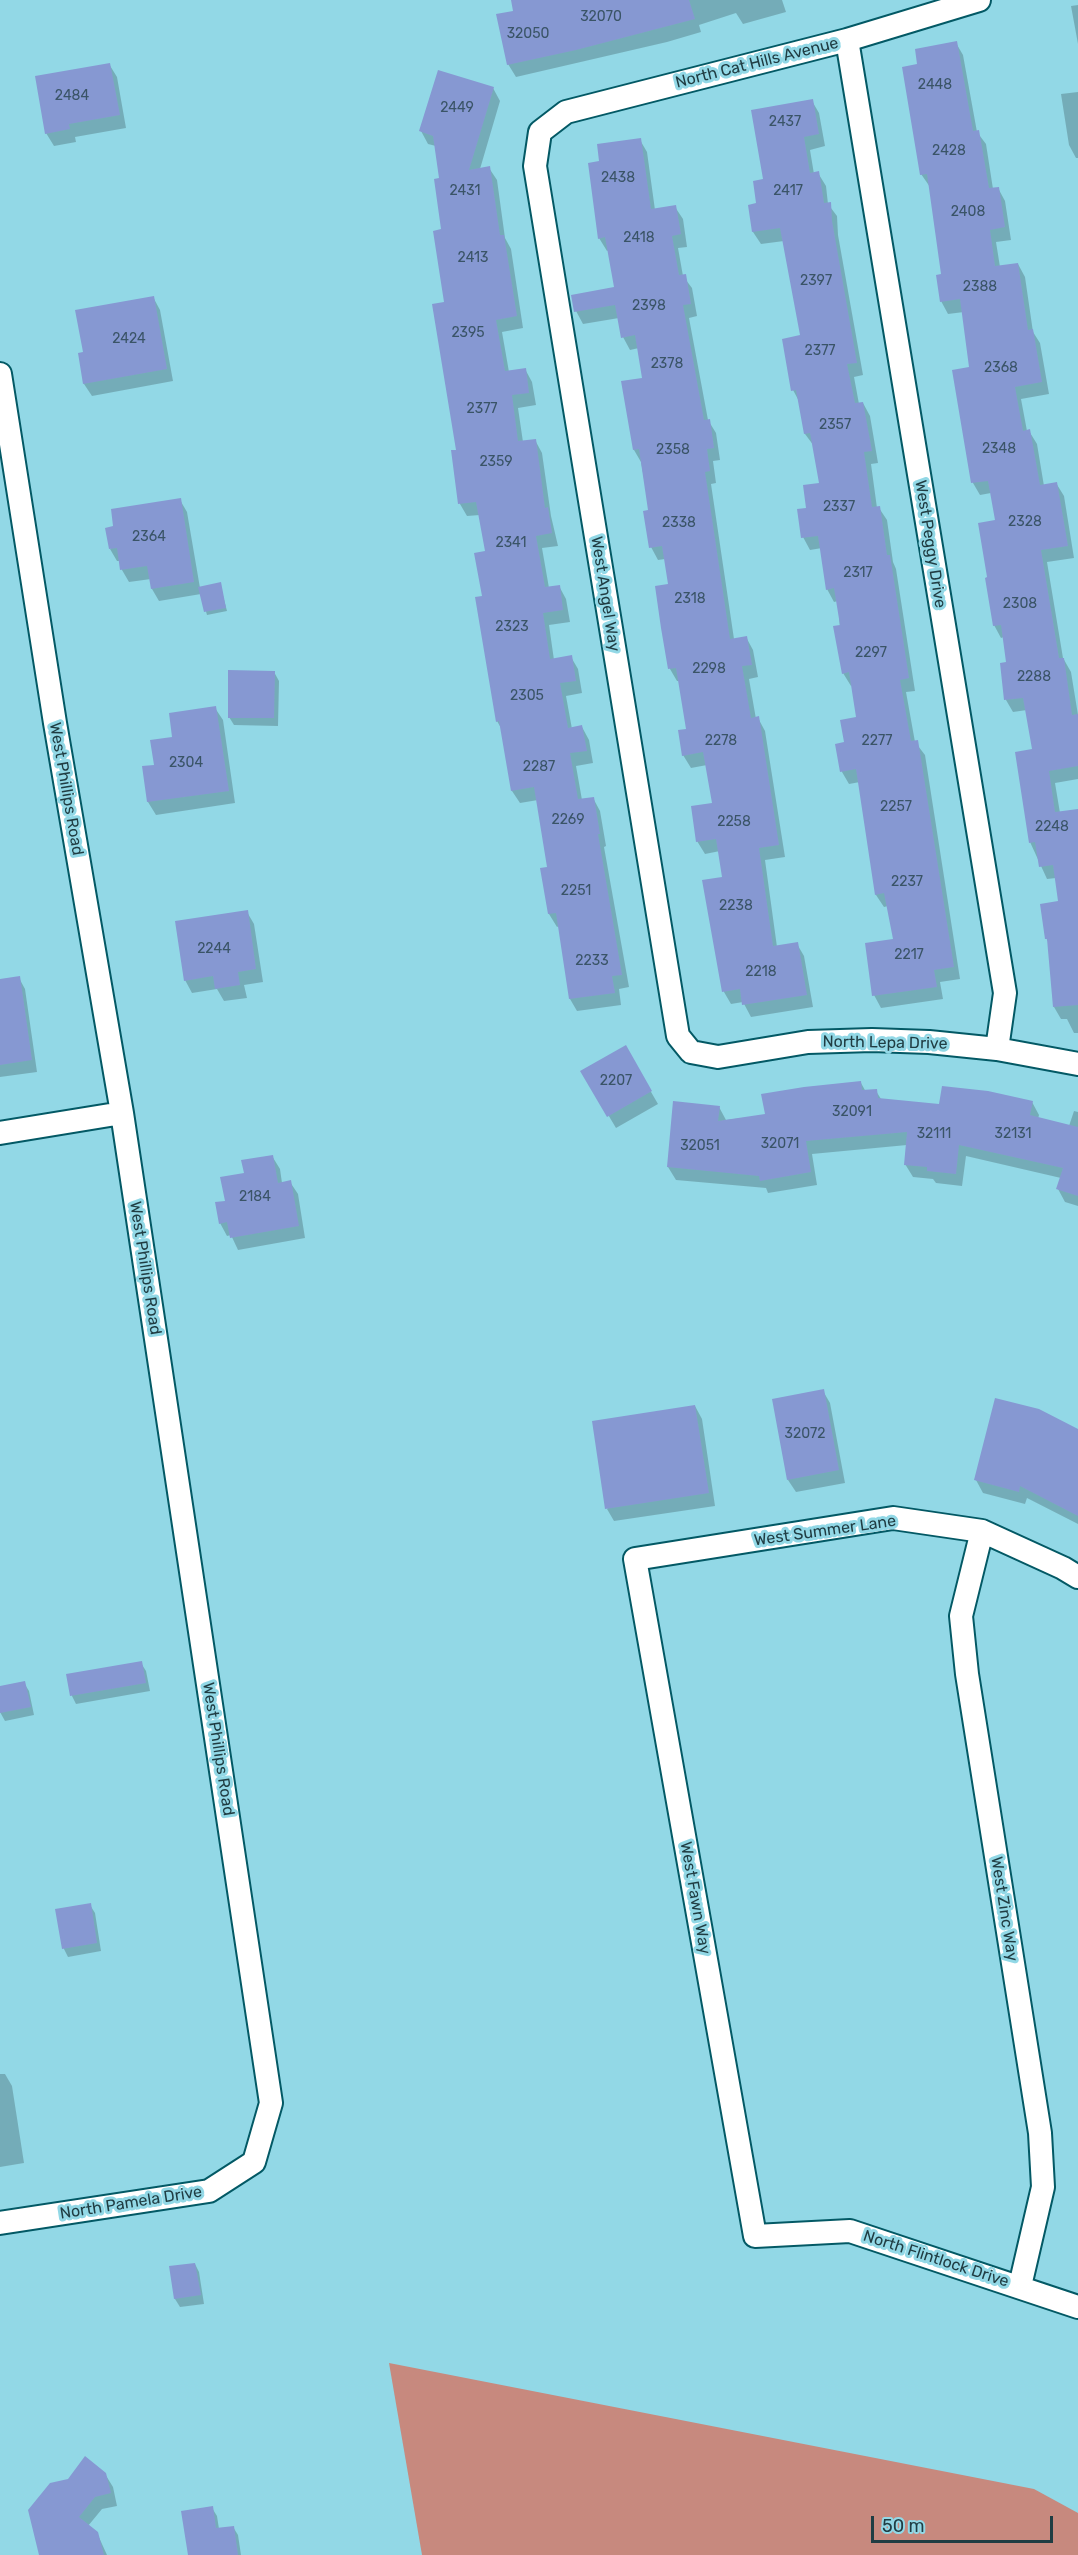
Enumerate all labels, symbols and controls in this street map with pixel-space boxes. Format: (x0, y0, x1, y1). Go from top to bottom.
house number: 32070 (580, 9, 622, 25)
house number: 32050 (507, 26, 549, 42)
street label: North Cat Hills Avenue (674, 33, 840, 93)
house number: 2448 (918, 77, 952, 93)
house number: 2484 (55, 88, 89, 104)
house number: 2449 (440, 100, 474, 116)
house number: 2437 (769, 114, 801, 130)
house number: 2428 (932, 143, 966, 159)
house number: 2438 (601, 170, 635, 186)
house number: 2431 (450, 183, 480, 199)
house number: 2417 (773, 183, 803, 199)
house number: 2408 (951, 204, 985, 220)
house number: 2418 (623, 230, 655, 246)
house number: 2413 (458, 250, 488, 266)
house number: 2397 (800, 273, 832, 289)
house number: 2388 (963, 279, 997, 295)
house number: 2398 (632, 298, 666, 314)
house number: 2395 (451, 325, 485, 341)
house number: 2424 (112, 331, 146, 347)
house number: 2377 (805, 343, 835, 359)
house number: 2378 (651, 356, 683, 372)
house number: 2368 (984, 360, 1018, 376)
house number: 2377 (467, 401, 497, 417)
house number: 2357 (819, 417, 851, 433)
house number: 2348 (982, 441, 1016, 457)
house number: 2358 (656, 442, 690, 458)
house number: 2359 (479, 454, 513, 470)
street label: West Peggy Drive (910, 479, 950, 609)
house number: 2337 (823, 499, 855, 515)
house number: 2328 (1008, 514, 1042, 530)
house number: 2338 (662, 515, 696, 531)
house number: 2364 (132, 529, 166, 545)
house number: 2341 (495, 535, 527, 551)
street label: West Angel Way (586, 535, 624, 653)
house number: 2317 (843, 565, 873, 581)
house number: 2318 (674, 591, 706, 607)
house number: 2308 (1003, 596, 1037, 612)
house number: 2323 (495, 619, 529, 635)
house number: 2297 (855, 645, 887, 661)
house number: 2298 (692, 661, 726, 677)
house number: 2288 (1017, 669, 1051, 685)
house number: 2305 (510, 688, 544, 704)
street label: West Phillips Road (45, 721, 87, 857)
house number: 2278 (705, 733, 737, 749)
house number: 2277 (862, 733, 892, 749)
house number: 2304 (169, 755, 203, 771)
house number: 2287 (523, 759, 555, 775)
house number: 2257 (880, 799, 912, 815)
house number: 2269 (551, 812, 585, 828)
house number: 2258 (717, 814, 751, 830)
house number: 2248 (1035, 819, 1069, 835)
house number: 2237 (891, 874, 923, 890)
house number: 2251 (561, 883, 591, 899)
house number: 2238 (719, 898, 753, 914)
house number: 2244 (197, 941, 231, 957)
house number: 2217 (894, 947, 924, 963)
house number: 2233 (575, 953, 609, 969)
house number: 2218 (745, 964, 777, 980)
street label: North Lepa Drive (822, 1032, 948, 1054)
house number: 2207 (600, 1073, 632, 1089)
house number: 32091 (832, 1104, 872, 1120)
house number: 32111 (917, 1126, 951, 1142)
house number: 32131 (995, 1126, 1031, 1142)
house number: 32071 (761, 1136, 799, 1152)
house number: 32051 (680, 1138, 720, 1154)
house number: 2184 (239, 1189, 271, 1205)
street label: West Phillips Road (125, 1200, 165, 1336)
house number: 32072 (785, 1426, 825, 1442)
street label: West Summer Lane (753, 1512, 897, 1550)
street label: West Phillips Road (198, 1681, 238, 1817)
street label: West Fawn Way (676, 1840, 714, 1956)
street label: West Zinc Way (986, 1855, 1022, 1963)
street label: North Pamela Drive (59, 2182, 203, 2224)
street label: North Flintlock Drive (861, 2226, 1011, 2292)
scale bar (874, 2504, 1056, 2542)
text: 50 m (882, 2515, 925, 2537)

